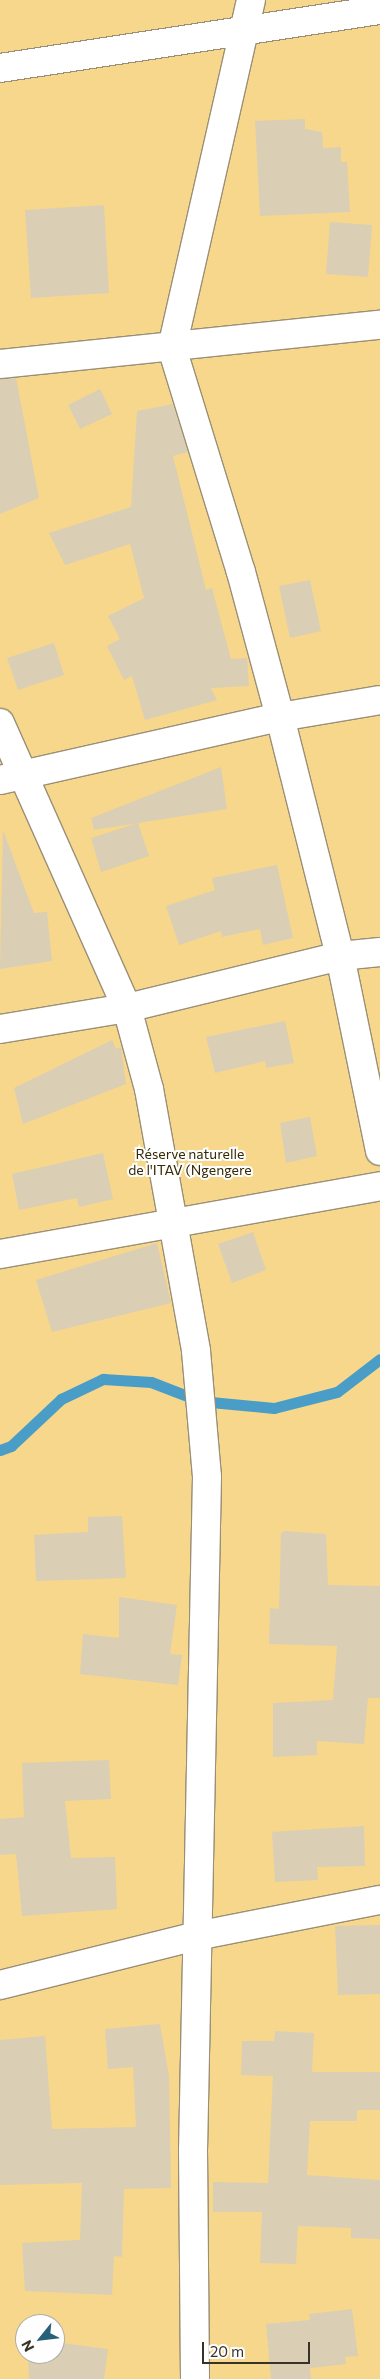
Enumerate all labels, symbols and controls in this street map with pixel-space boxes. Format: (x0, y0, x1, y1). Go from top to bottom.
park label: Réserve naturelle de l'ITAV (Ngengere (128, 1146, 252, 1178)
north arrow (15, 2314, 65, 2364)
scale bar (205, 2332, 312, 2364)
text: N (17, 2337, 37, 2355)
text: 20 m (210, 2342, 244, 2360)

